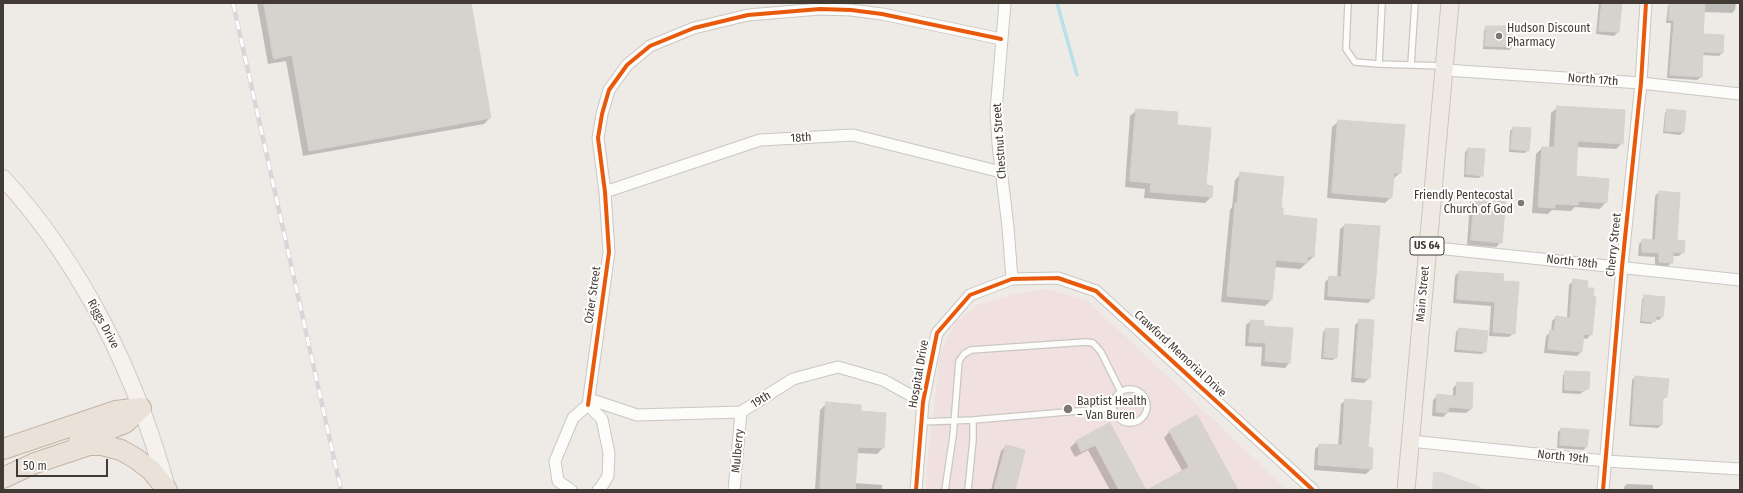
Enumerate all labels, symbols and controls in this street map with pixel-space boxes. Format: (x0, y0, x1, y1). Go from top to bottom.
place label: Hudson Discount Pharmacy (1507, 22, 1590, 50)
marker: Hudson Discount Pharmacy (1494, 31, 1504, 41)
street label: North 17th (1567, 71, 1619, 89)
street label: Chestnut Street (990, 103, 1010, 179)
street label: 18th (790, 130, 812, 146)
place label: Friendly Pentecostal Church of God (1414, 189, 1513, 217)
marker: Friendly Pentecostal Church of God (1516, 198, 1526, 208)
street label: Cherry Street (1603, 212, 1625, 278)
road number: US 64 (1410, 237, 1444, 255)
street label: North 18th (1545, 252, 1599, 272)
street label: Ozier Street (582, 265, 604, 325)
street label: Main Street (1413, 265, 1433, 323)
street label: Riggs Drive (84, 297, 122, 351)
street label: Crawford Memorial Drive (1131, 308, 1229, 400)
street label: Hospital Drive (906, 339, 932, 409)
street label: 19th (748, 388, 774, 412)
place label: Baptist Health – Van Buren (1077, 395, 1147, 423)
marker: Baptist Health – Van Buren (1062, 403, 1074, 415)
street label: Mulberry (729, 428, 747, 474)
street label: North 19th (1537, 447, 1589, 467)
scale bar (18, 451, 110, 477)
text: 50 m (23, 459, 47, 473)

